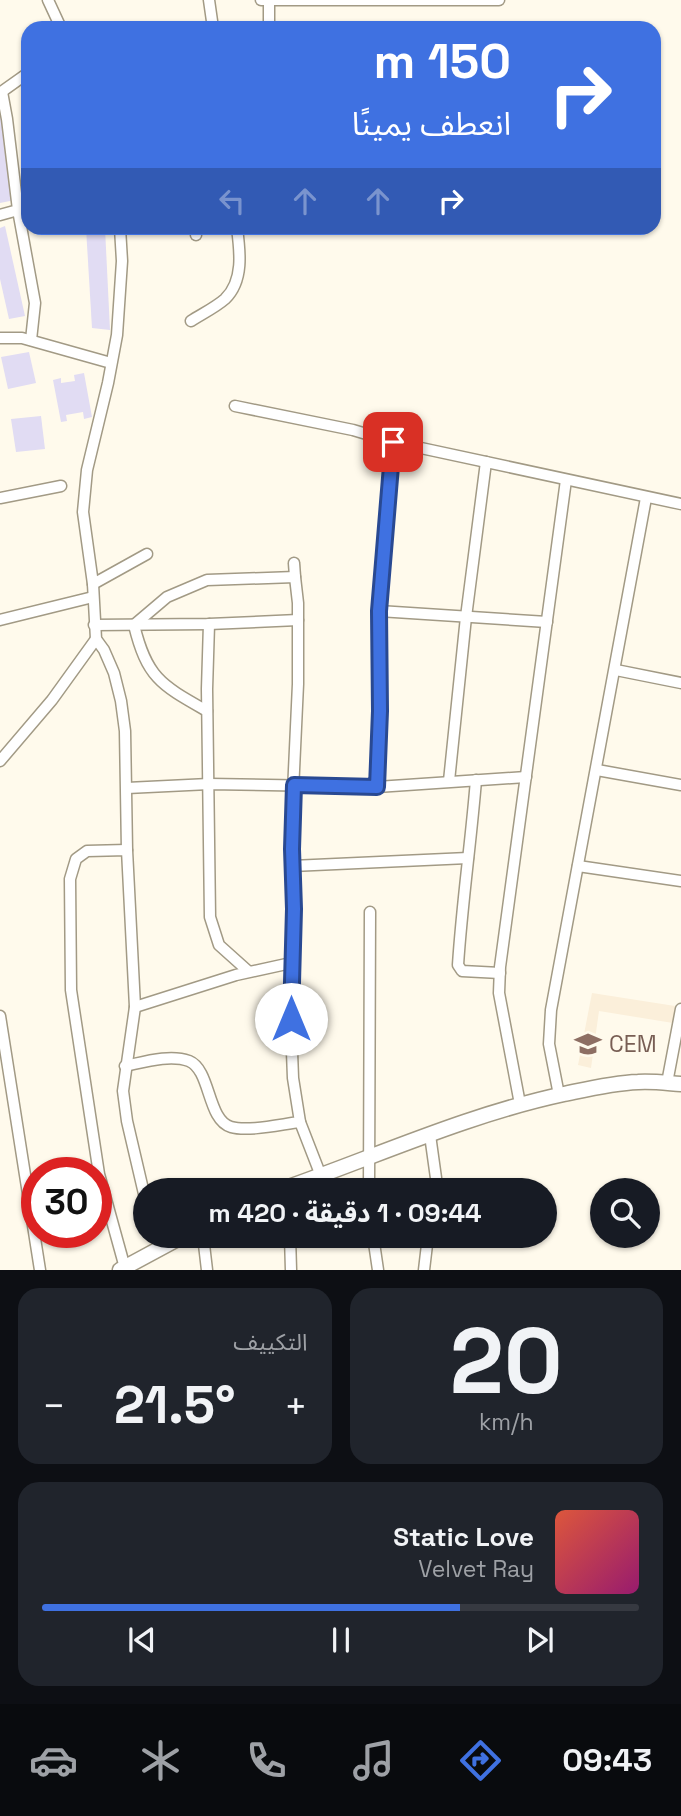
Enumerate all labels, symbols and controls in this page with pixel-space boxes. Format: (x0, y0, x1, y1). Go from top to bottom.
text: 150 m (373, 30, 511, 92)
icon: right (535, 49, 626, 140)
text: انعطف يمينًا (352, 104, 511, 144)
icon: left (213, 182, 251, 220)
icon: ahead (286, 182, 324, 220)
icon: ahead (359, 182, 397, 220)
icon: right (432, 182, 470, 220)
pin (363, 412, 423, 472)
icon: arrive (374, 423, 412, 461)
position arrow (254, 982, 328, 1056)
school or university icon: CEM (573, 1029, 603, 1059)
place label: CEM (609, 1029, 657, 1059)
speed limit sign: 30 (21, 1157, 112, 1248)
map controls (590, 1178, 660, 1248)
button: search (590, 1178, 660, 1248)
text: 09:44 · 1 دقيقة · 420 m (209, 1196, 481, 1230)
text: 20 (450, 1303, 563, 1420)
text: التكييف (233, 1327, 308, 1357)
text: 21.5° (114, 1372, 236, 1438)
text: − (42, 1382, 66, 1430)
text: + (284, 1382, 307, 1430)
text: km/h (479, 1407, 534, 1437)
text: Static Love (393, 1520, 534, 1554)
text: Velvet Ray (418, 1554, 534, 1584)
icon: previous (123, 1621, 161, 1659)
icon: pause (322, 1621, 360, 1659)
icon: next (521, 1621, 559, 1659)
icon: car (29, 1736, 78, 1785)
icon: climate (136, 1736, 185, 1785)
icon: phone (242, 1736, 291, 1785)
icon: music (349, 1736, 398, 1785)
icon: directions (456, 1736, 505, 1785)
text: 09:43 (562, 1740, 652, 1780)

